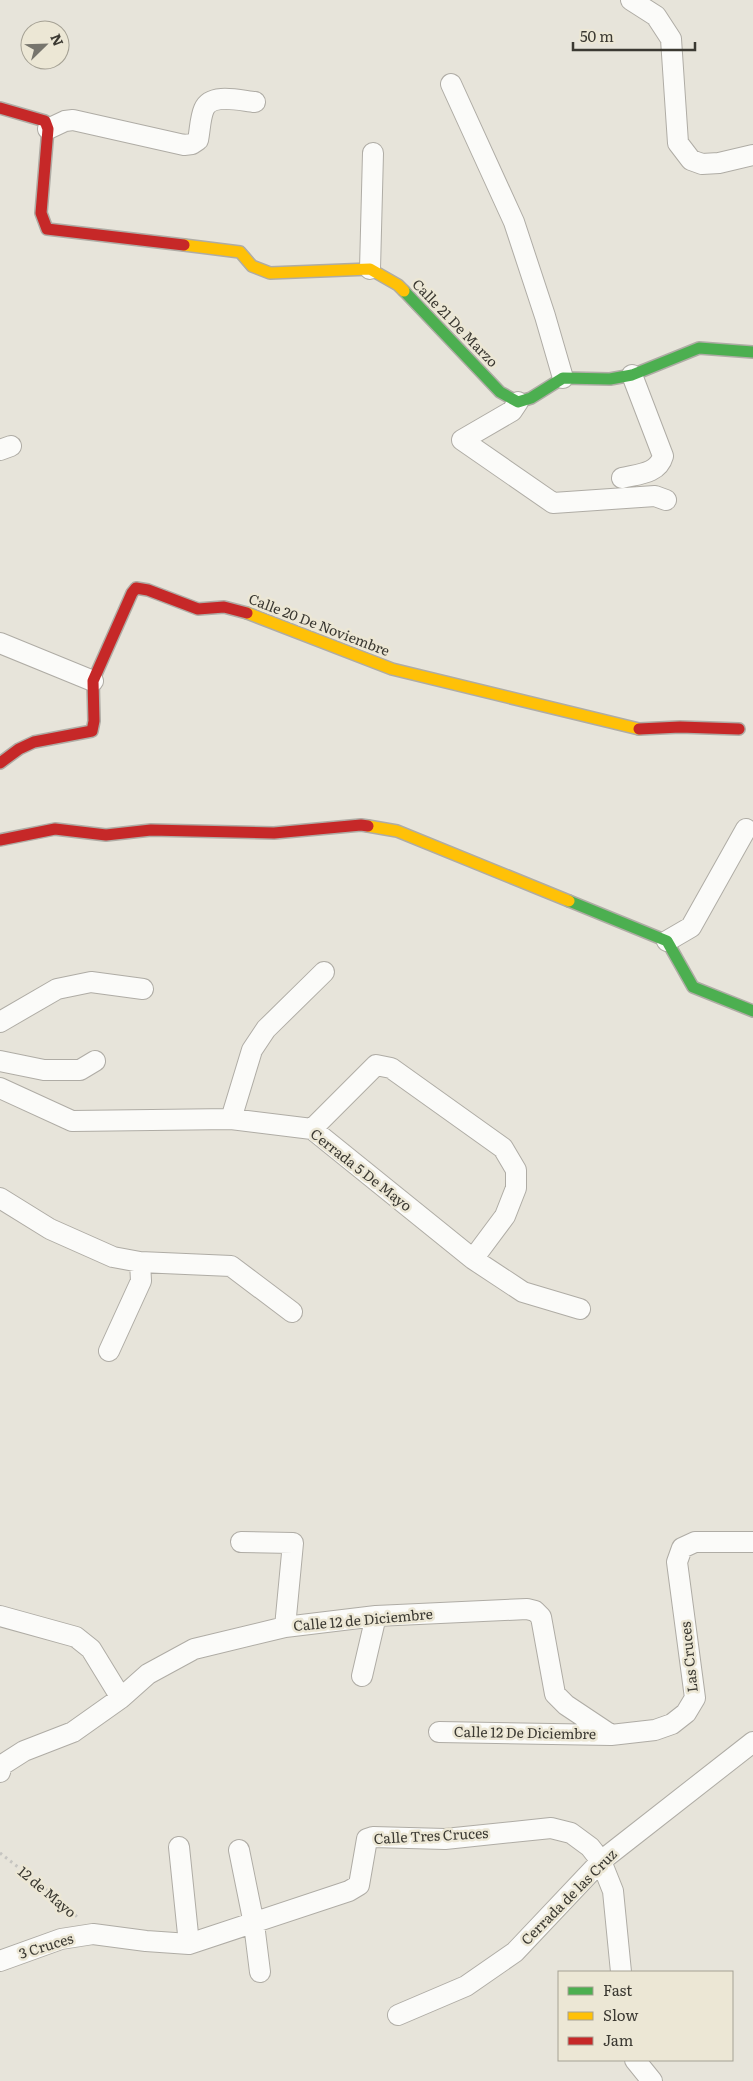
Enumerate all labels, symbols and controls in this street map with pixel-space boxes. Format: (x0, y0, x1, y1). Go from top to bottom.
north arrow (20, 20, 70, 70)
scale bar (573, 20, 696, 52)
text: 50 m (580, 24, 614, 47)
text: N (46, 30, 69, 49)
street label: Calle 21 De Marzo (408, 274, 503, 371)
street label: Calle 20 De Noviembre (246, 588, 393, 660)
street label: Cerrada 5 De Mayo (307, 1123, 417, 1215)
street label: Calle 12 de Diciembre (292, 1603, 434, 1635)
street label: Las Cruces (674, 1621, 702, 1693)
street label: Calle 12 De Diciembre (454, 1721, 596, 1743)
street label: Calle Tres Cruces (373, 1822, 489, 1848)
street label: Cerrada de las Cruz (516, 1844, 621, 1949)
street label: 12 de Mayo (14, 1861, 81, 1922)
street label: 3 Cruces (16, 1927, 75, 1963)
legend (558, 1971, 733, 2061)
text: Fast (603, 1978, 632, 2001)
text: Slow (603, 2003, 638, 2026)
text: Jam (603, 2028, 634, 2051)

